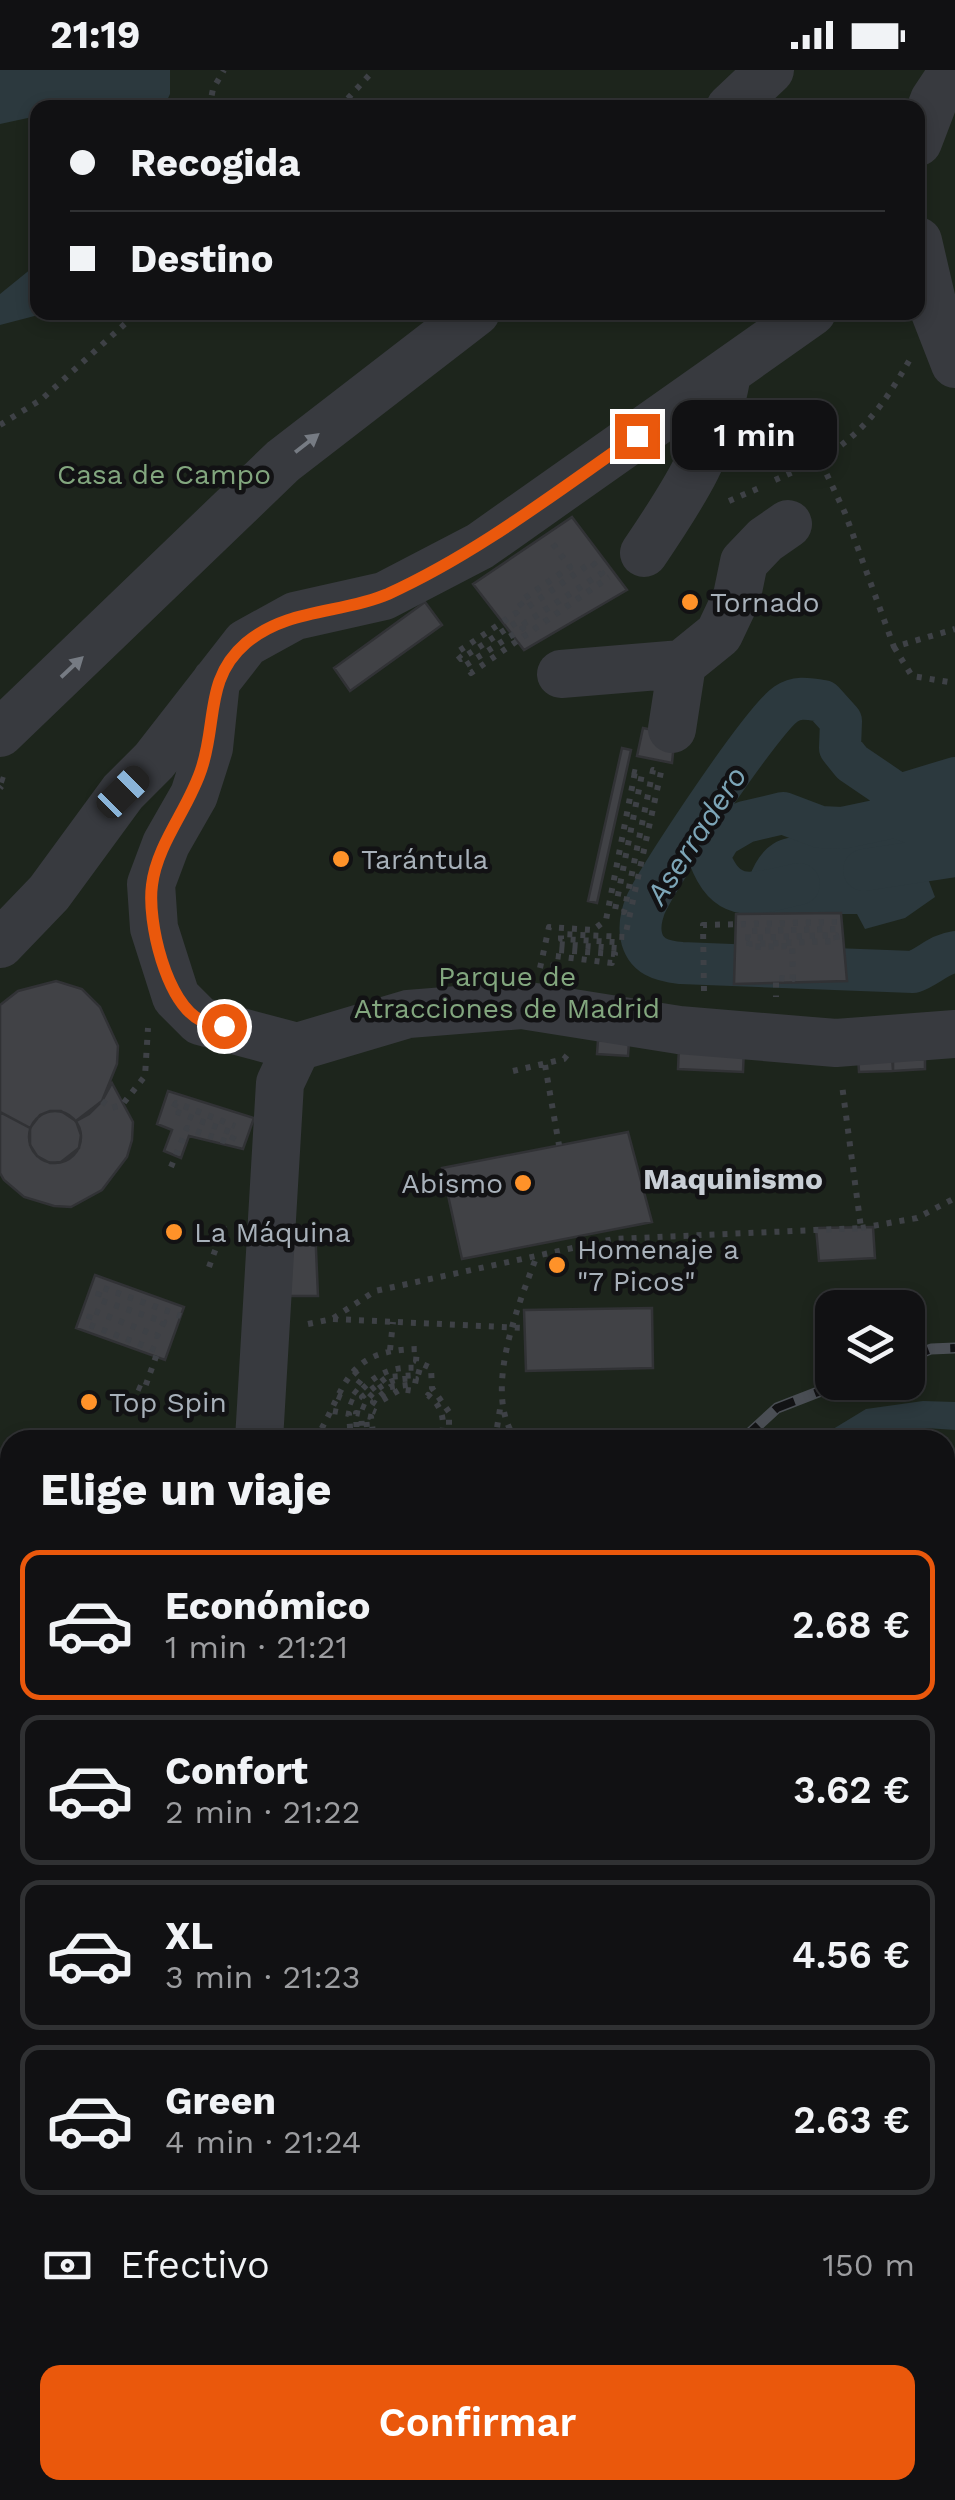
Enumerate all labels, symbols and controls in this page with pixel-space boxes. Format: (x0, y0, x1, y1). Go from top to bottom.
text: 21:19 (50, 13, 140, 57)
text: Recogida (130, 141, 300, 185)
text: Destino (130, 237, 274, 281)
callout: 1 min (672, 401, 837, 471)
route end (615, 414, 660, 459)
text: 1 min (713, 416, 796, 454)
one-way arrow (294, 433, 320, 453)
park label: Casa de Campo (57, 458, 271, 491)
place label: Tornado (710, 586, 820, 619)
marker: Tornado (679, 591, 701, 613)
one-way arrow (60, 656, 84, 679)
car (91, 760, 155, 824)
water label: Aserradero (637, 760, 754, 912)
place label: Tarántula (361, 843, 489, 876)
marker: Tarántula (330, 848, 352, 870)
park label: Parque de Atracciones de Madrid (354, 960, 660, 1025)
route start (202, 1004, 247, 1049)
district label: Maquinismo (643, 1161, 823, 1196)
place label: Abismo (401, 1167, 503, 1200)
marker: Abismo (512, 1172, 534, 1194)
place label: La Máquina (194, 1216, 351, 1249)
marker: La Máquina (163, 1221, 185, 1243)
place label: Homenaje a "7 Picos" (577, 1233, 739, 1298)
marker: Homenaje a "7 Picos" (546, 1254, 568, 1276)
map controls (815, 1290, 925, 1400)
button: layers (815, 1290, 925, 1400)
place label: Top Spin (109, 1386, 227, 1419)
marker: Top Spin (78, 1391, 100, 1413)
text: Elige un viaje (40, 1463, 332, 1516)
icon: car (45, 1580, 135, 1670)
text: Económico (165, 1584, 370, 1628)
text: 2.68 € (792, 1603, 910, 1647)
text: 1 min · 21:21 (165, 1628, 348, 1666)
icon: car (45, 1745, 135, 1835)
text: Confort (165, 1749, 308, 1793)
text: 3.62 € (793, 1768, 910, 1812)
text: 2 min · 21:22 (165, 1793, 360, 1831)
icon: car (45, 1910, 135, 2000)
text: XL (165, 1914, 213, 1958)
text: 4.56 € (792, 1933, 910, 1977)
text: 3 min · 21:23 (165, 1958, 360, 1996)
icon: car (45, 2075, 135, 2165)
text: Green (165, 2079, 276, 2123)
text: 2.63 € (793, 2098, 910, 2142)
text: 4 min · 21:24 (165, 2123, 361, 2161)
icon: cash (40, 2238, 95, 2293)
text: Efectivo (120, 2243, 270, 2287)
text: 150 m (823, 2246, 915, 2284)
button: Confirmar (40, 2365, 915, 2480)

